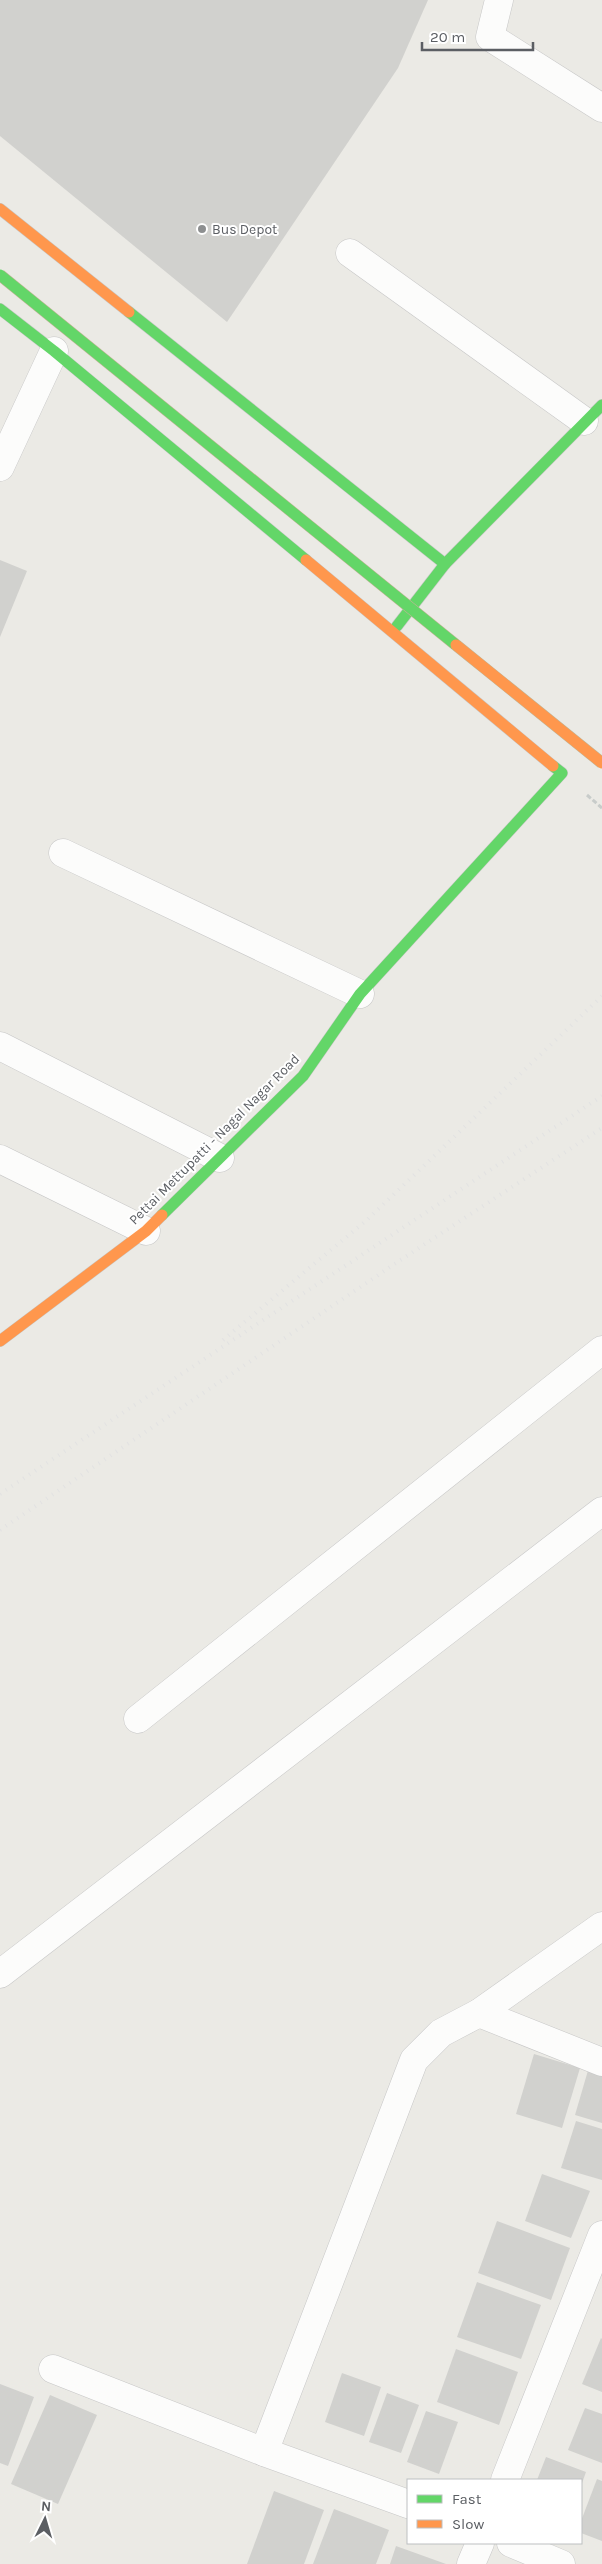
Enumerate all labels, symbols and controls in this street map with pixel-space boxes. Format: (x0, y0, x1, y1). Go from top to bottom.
scale bar (422, 20, 533, 52)
text: 20 m (430, 28, 465, 46)
place label: Bus Depot (212, 221, 277, 238)
marker: Bus Depot (196, 223, 208, 235)
street label: Pettai Mettupatti - Nagal Nagar Road (125, 1050, 303, 1228)
legend (407, 2479, 582, 2544)
text: Fast (452, 2490, 482, 2508)
north arrow (20, 2494, 70, 2544)
text: N (40, 2498, 52, 2515)
text: Slow (452, 2515, 484, 2533)

